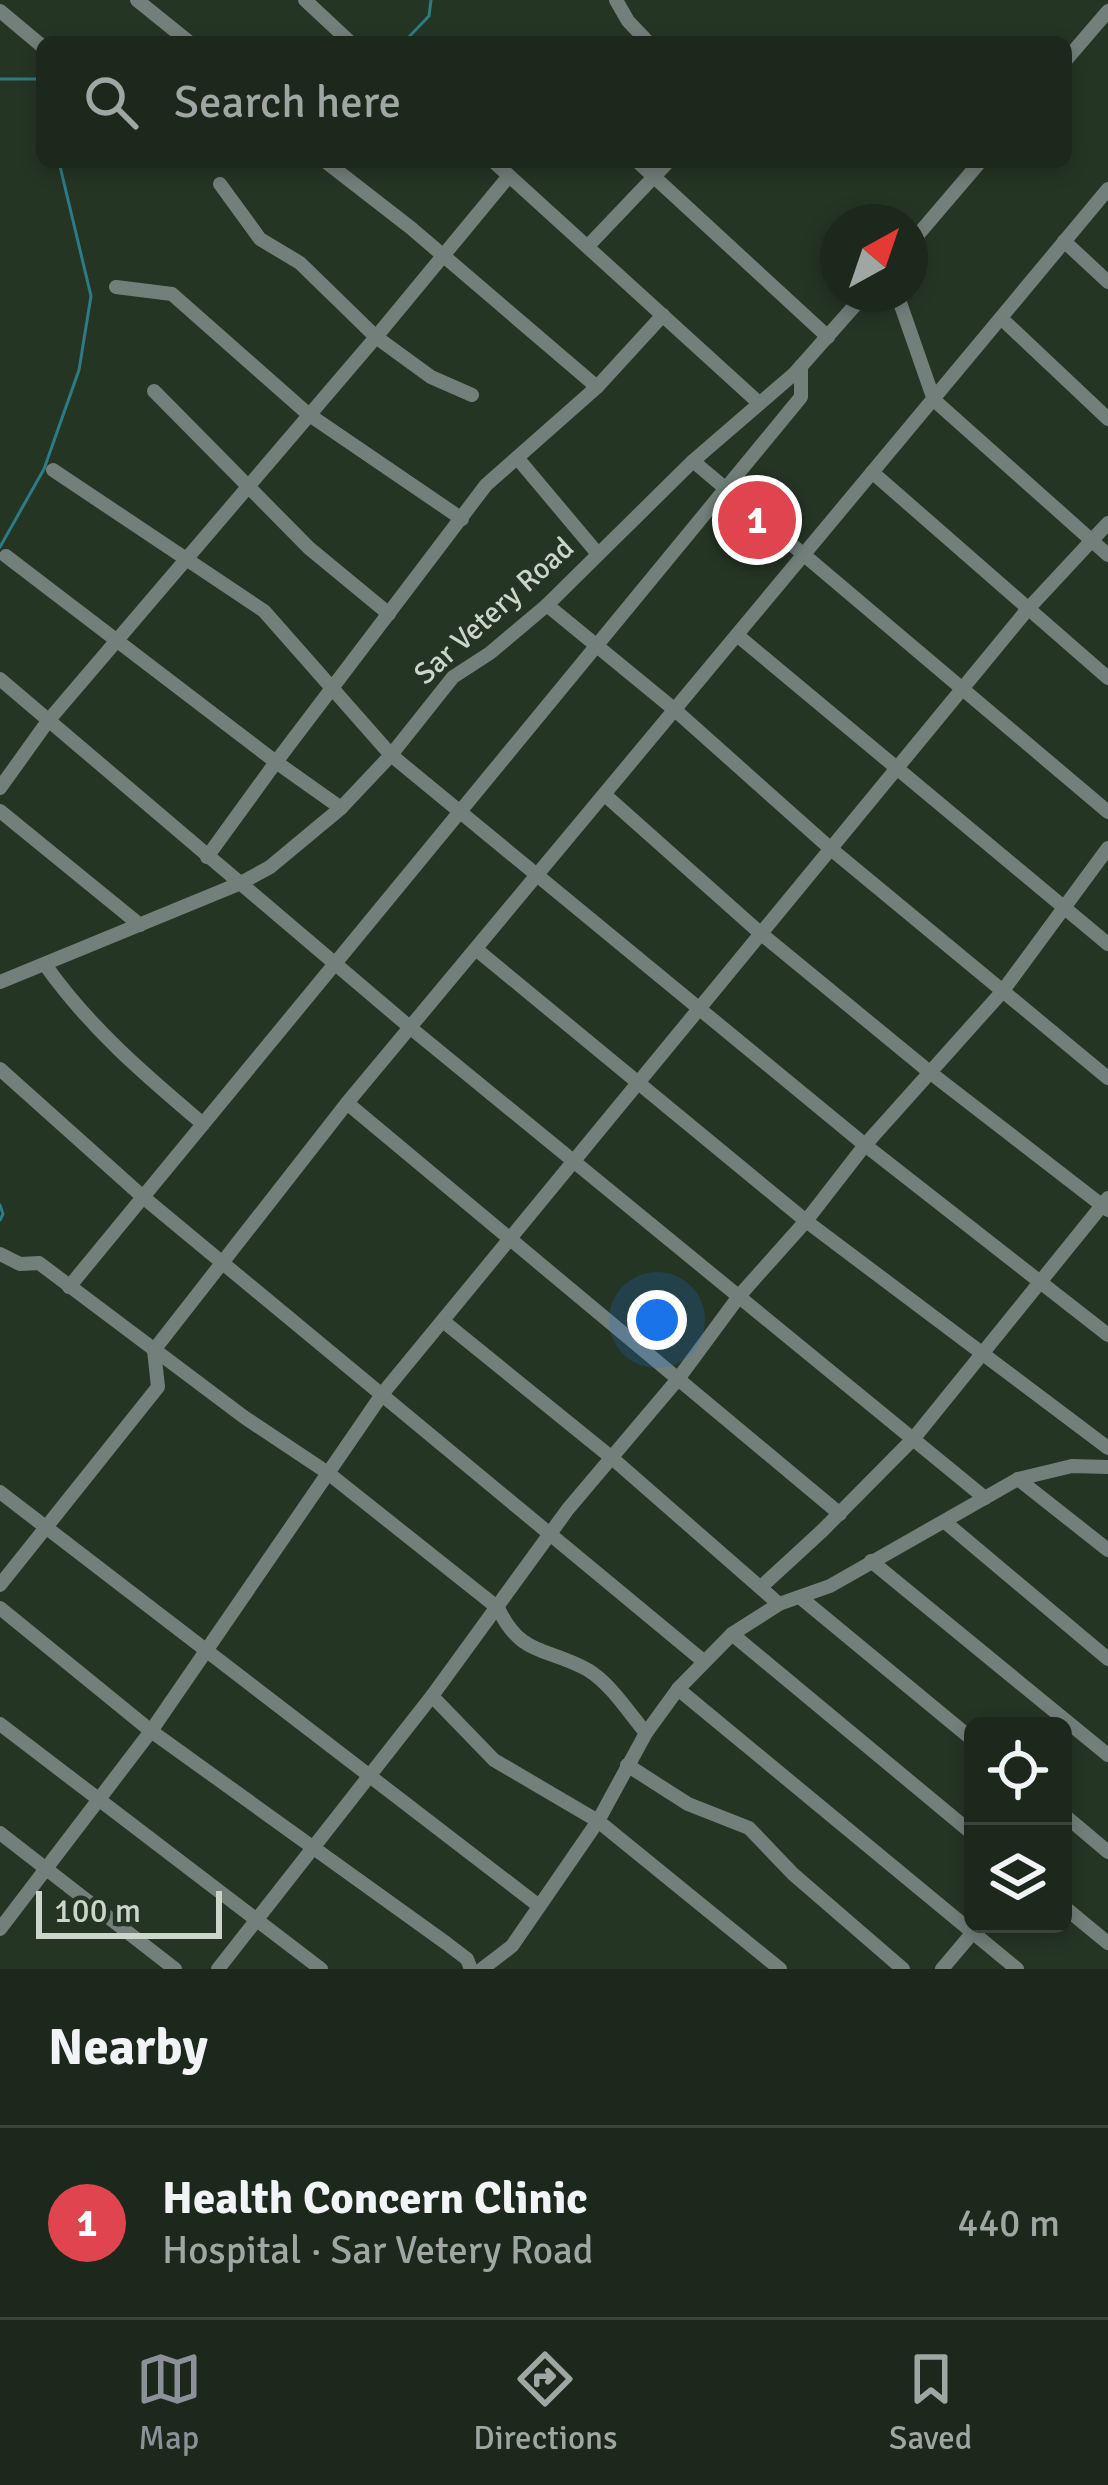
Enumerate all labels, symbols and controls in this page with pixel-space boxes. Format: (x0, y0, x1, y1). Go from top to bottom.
search box (36, 36, 1072, 168)
icon: search (78, 69, 144, 135)
text: Search here (174, 75, 401, 130)
north arrow (820, 204, 928, 312)
pin: 1 (718, 475, 796, 565)
street label: Sar Vetery Road (407, 530, 581, 692)
your location (627, 1290, 687, 1350)
map controls (964, 1717, 1072, 1933)
button: locate (964, 1717, 1072, 1825)
button: layers (964, 1825, 1072, 1933)
scale bar (36, 1885, 222, 1938)
text: 100 m (54, 1891, 141, 1932)
text: Nearby (48, 2016, 208, 2079)
text: Health Concern Clinic (162, 2171, 588, 2226)
text: 1 (76, 2199, 98, 2247)
text: 440 m (957, 2199, 1060, 2247)
text: Hospital · Sar Vetery Road (162, 2226, 593, 2274)
tab: Map (136, 2346, 202, 2459)
tab: Directions (473, 2346, 618, 2459)
tab: Saved (889, 2346, 972, 2459)

